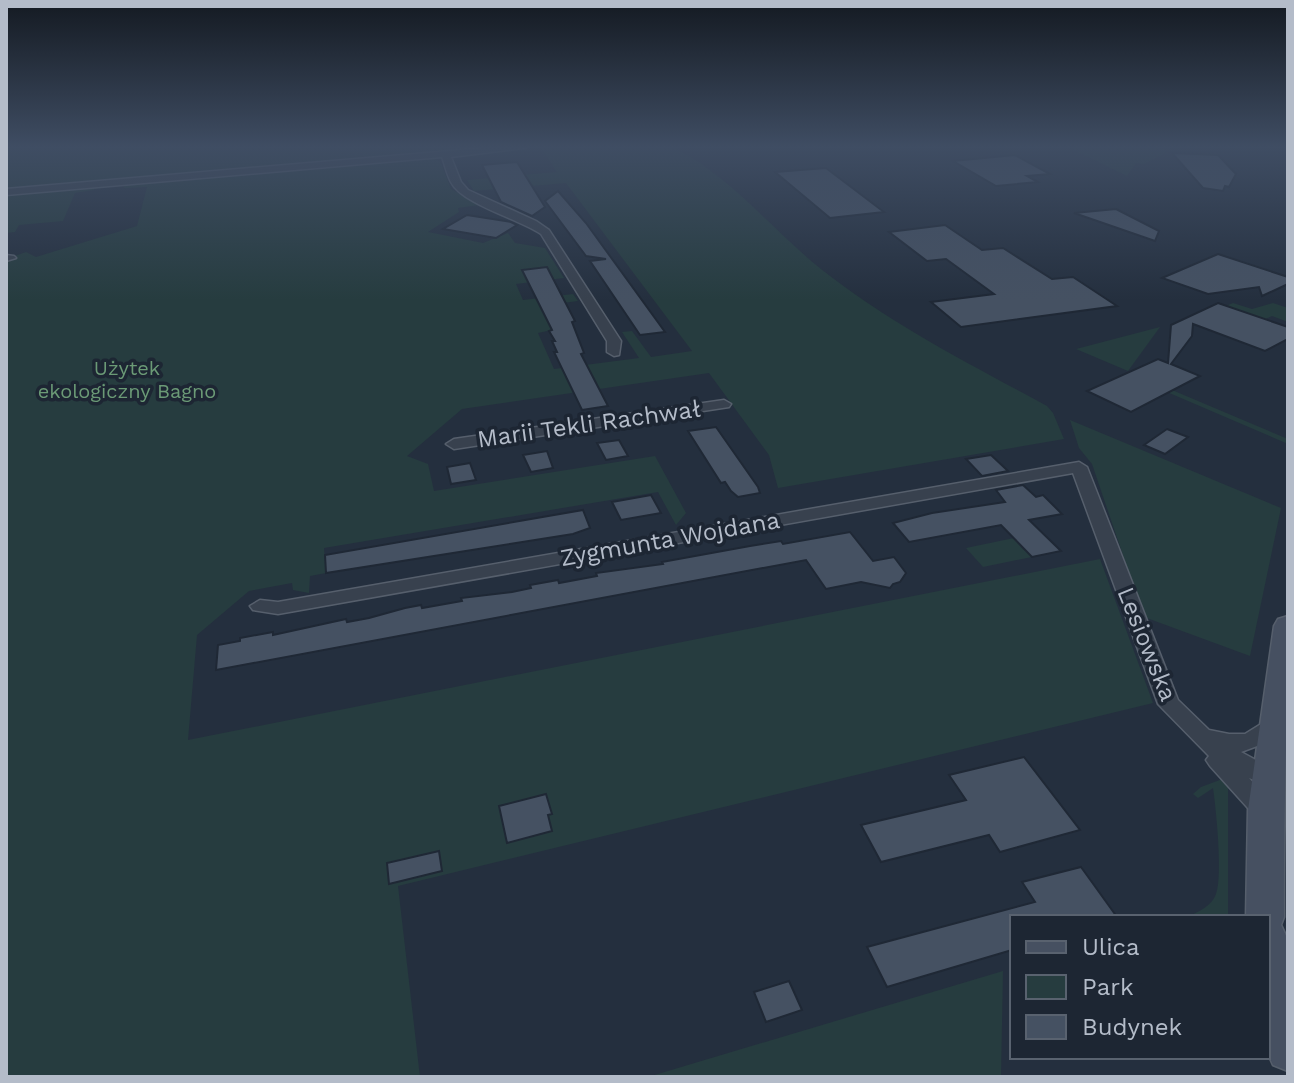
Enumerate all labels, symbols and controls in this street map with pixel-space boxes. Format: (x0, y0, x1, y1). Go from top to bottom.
park label: Użytek ekologiczny Bagno (38, 356, 216, 403)
street label: Marii Tekli Rachwał (476, 394, 703, 454)
street label: Zygmunta Wojdana (558, 506, 782, 572)
street label: Lesiowska (1111, 583, 1183, 705)
legend (1010, 915, 1270, 1059)
text: Ulica (1082, 933, 1140, 961)
text: Park (1082, 973, 1134, 1001)
text: Budynek (1082, 1013, 1183, 1041)

